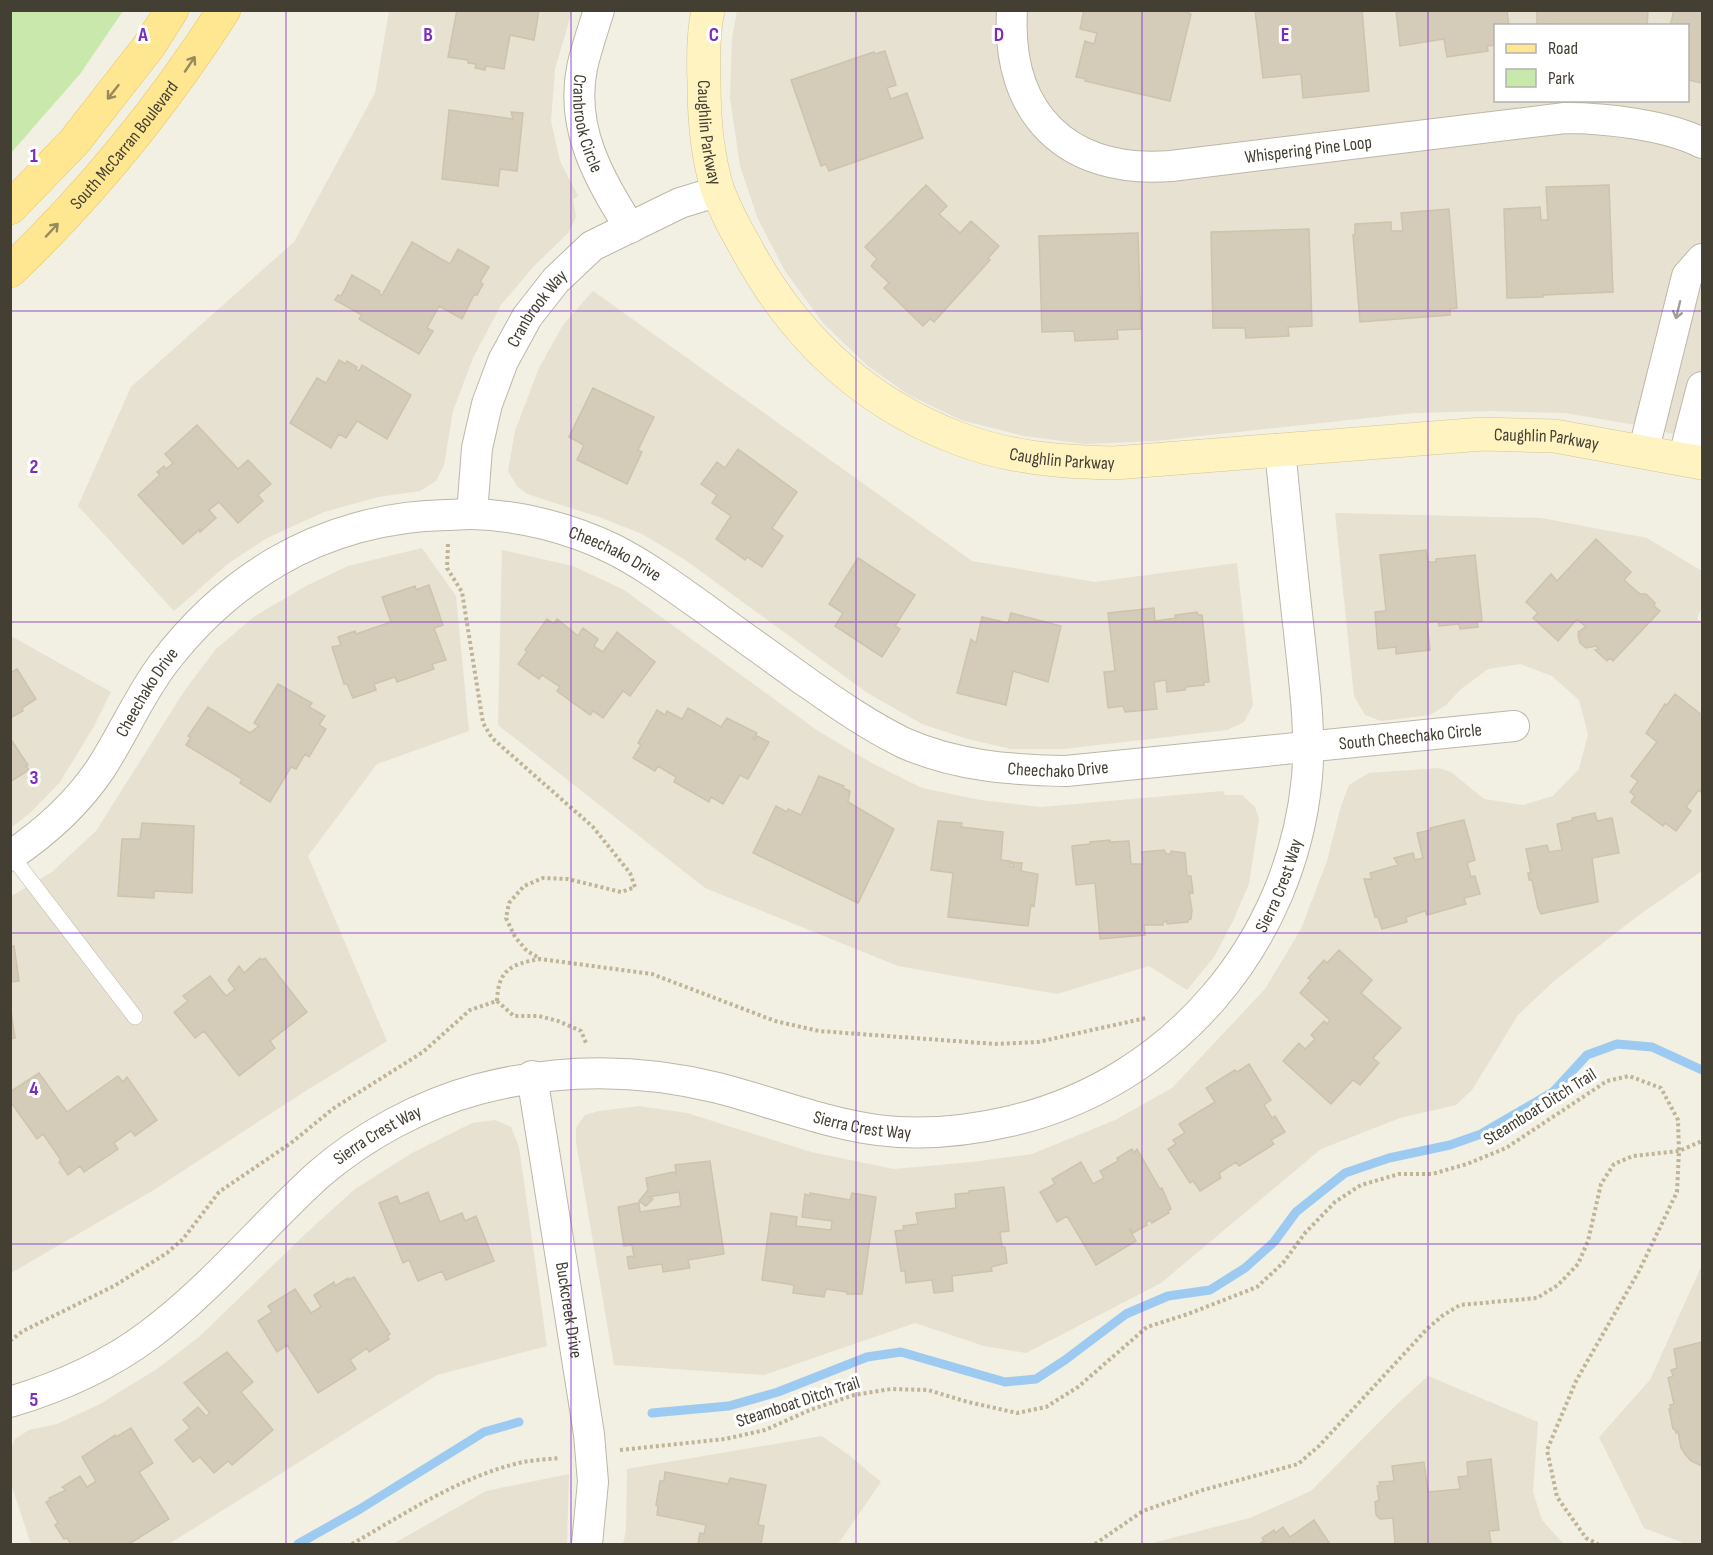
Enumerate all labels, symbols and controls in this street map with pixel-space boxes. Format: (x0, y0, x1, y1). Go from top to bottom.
text: A (137, 23, 148, 47)
text: B (423, 23, 433, 47)
text: C (709, 23, 719, 47)
text: D (994, 23, 1004, 47)
text: E (1281, 23, 1289, 47)
legend (1494, 24, 1689, 102)
text: Road (1548, 38, 1578, 59)
one-way arrow (183, 55, 196, 72)
text: Park (1548, 68, 1574, 89)
street label: Cranbrook Circle (569, 73, 608, 176)
street label: South McCarran Boulevard (66, 77, 182, 214)
street label: Caughlin Parkway (693, 80, 726, 187)
one-way arrow (107, 83, 120, 99)
street label: Whispering Pine Loop (1243, 131, 1373, 167)
text: 1 (30, 144, 38, 168)
one-way arrow (45, 222, 59, 237)
street label: Cranbrook Way (502, 265, 571, 351)
one-way arrow (1672, 300, 1684, 319)
street label: Caughlin Parkway (1494, 424, 1601, 454)
street label: Caughlin Parkway (1008, 443, 1115, 474)
text: 2 (30, 455, 38, 479)
street label: Cheechako Drive (566, 521, 665, 586)
street label: Cheechako Drive (111, 643, 182, 740)
street label: South Cheechako Circle (1338, 719, 1483, 754)
street label: Cheechako Drive (1007, 756, 1110, 782)
text: 3 (30, 766, 39, 790)
street label: Sierra Crest Way (1251, 836, 1306, 936)
street label: Steamboat Ditch Trail (1480, 1064, 1600, 1150)
text: 4 (29, 1077, 39, 1101)
street label: Sierra Crest Way (329, 1101, 425, 1169)
street label: Sierra Crest Way (811, 1106, 911, 1143)
street label: Buckcreek Drive (551, 1260, 587, 1360)
street label: Steamboat Ditch Trail (734, 1372, 862, 1432)
text: 5 (30, 1388, 39, 1412)

